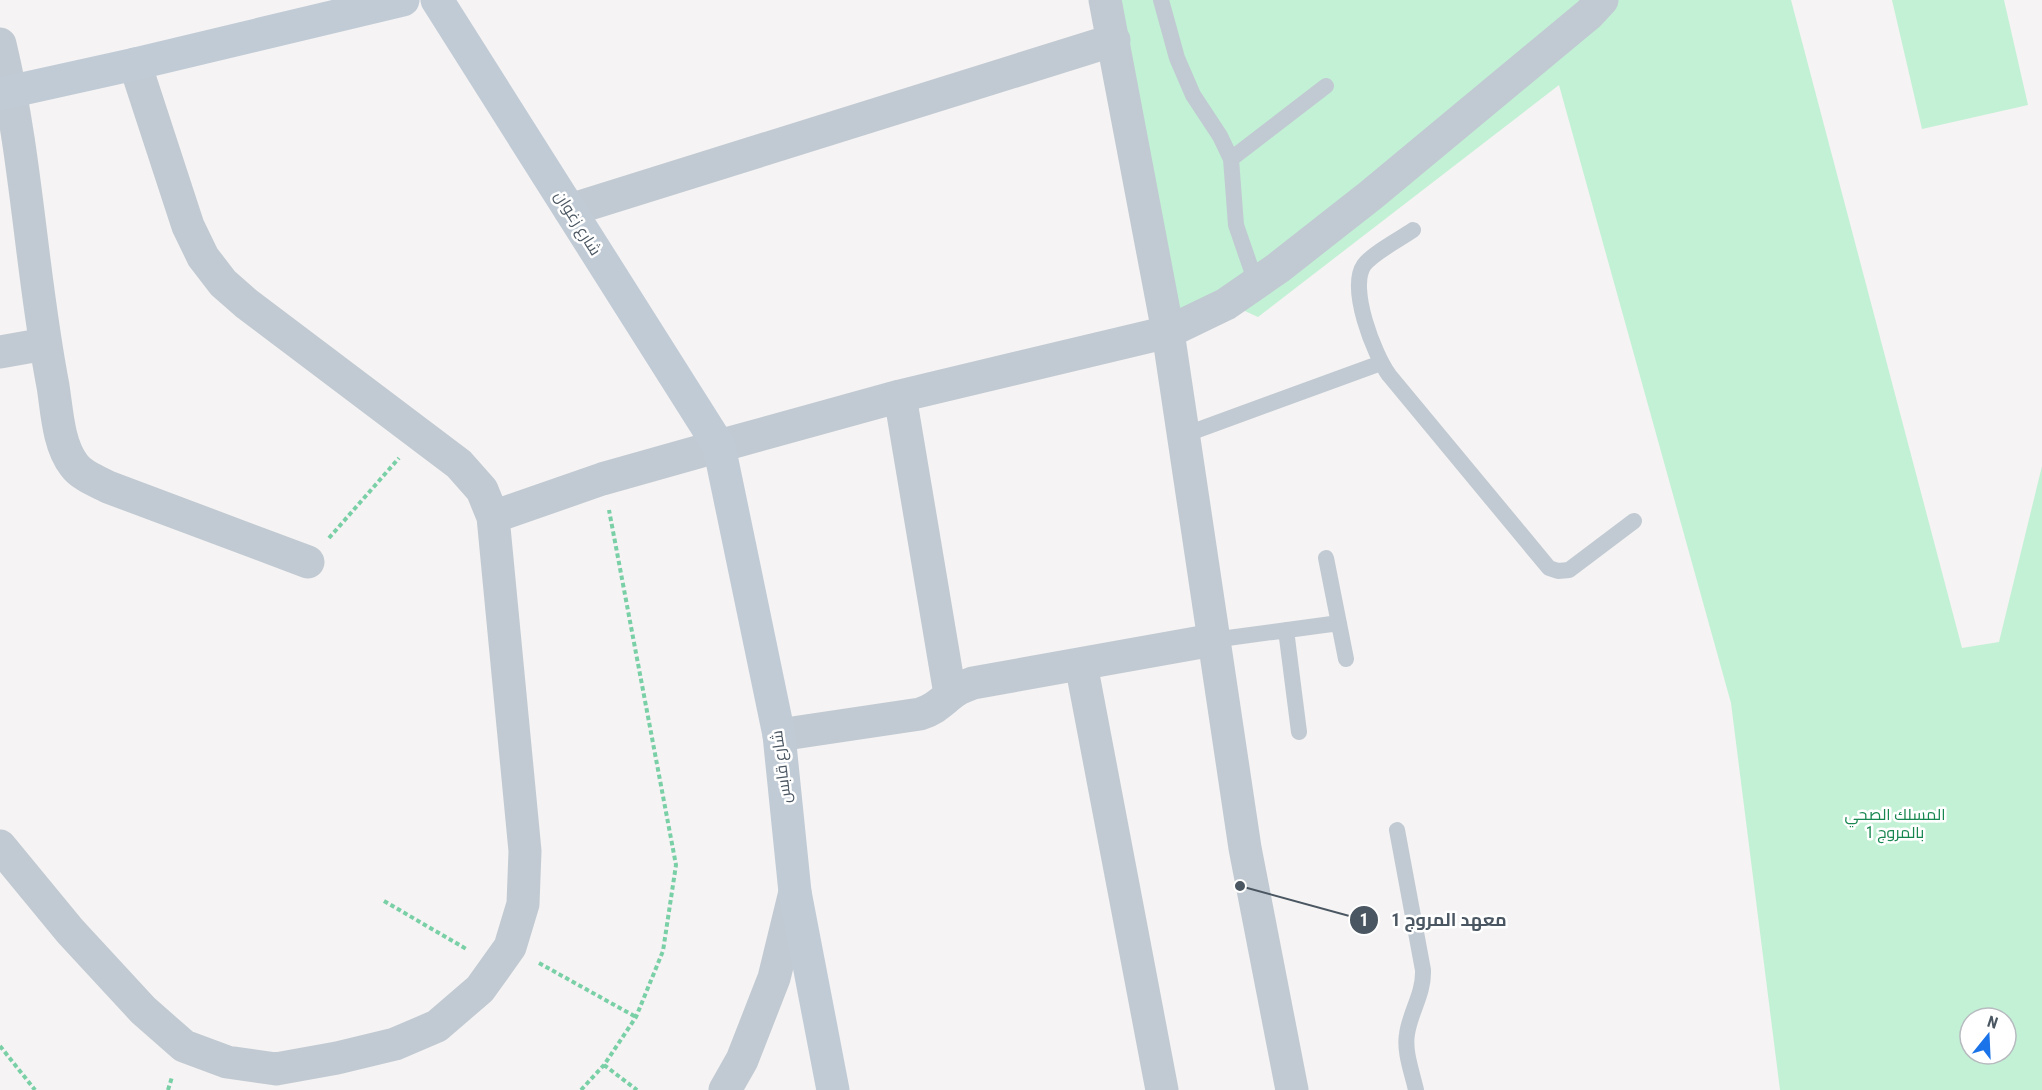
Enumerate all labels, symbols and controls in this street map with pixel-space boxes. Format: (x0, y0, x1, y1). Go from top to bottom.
street label: شارع زغوان (549, 187, 605, 260)
street label: شارع قابس (767, 729, 797, 805)
park label: المسلك الصحي بالمروج 1 (1844, 805, 1946, 844)
callout: معهد المروج 1 (1349, 902, 1519, 938)
text: 1 (1359, 909, 1369, 930)
text: معهد المروج 1 (1391, 909, 1507, 932)
north arrow (1958, 1006, 2018, 1066)
text: N (1985, 1012, 2000, 1033)

